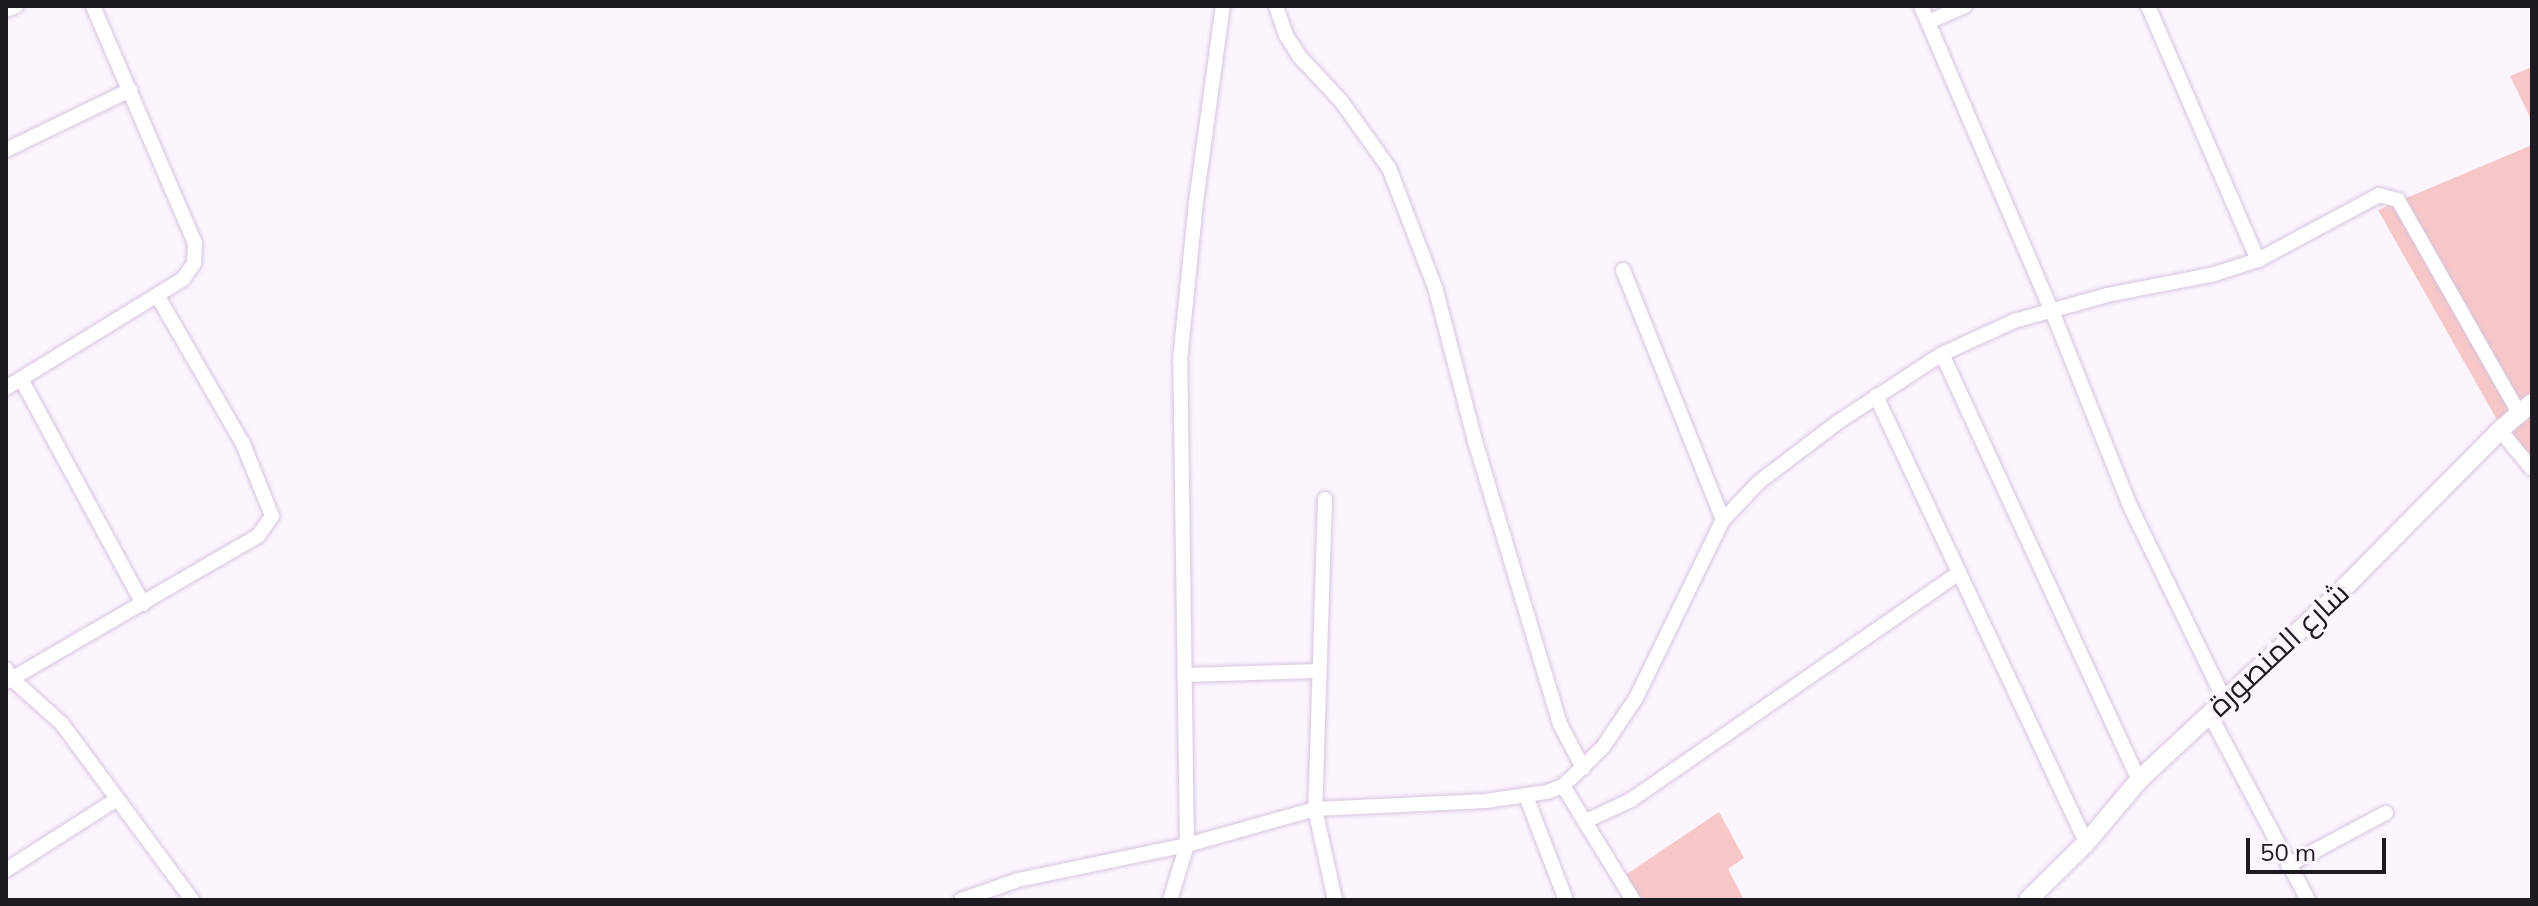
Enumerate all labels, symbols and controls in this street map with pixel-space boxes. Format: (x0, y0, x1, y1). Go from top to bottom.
street label: شارع المنصورة (2200, 575, 2356, 723)
scale bar (2250, 822, 2390, 872)
text: 50 m (2260, 837, 2316, 867)

